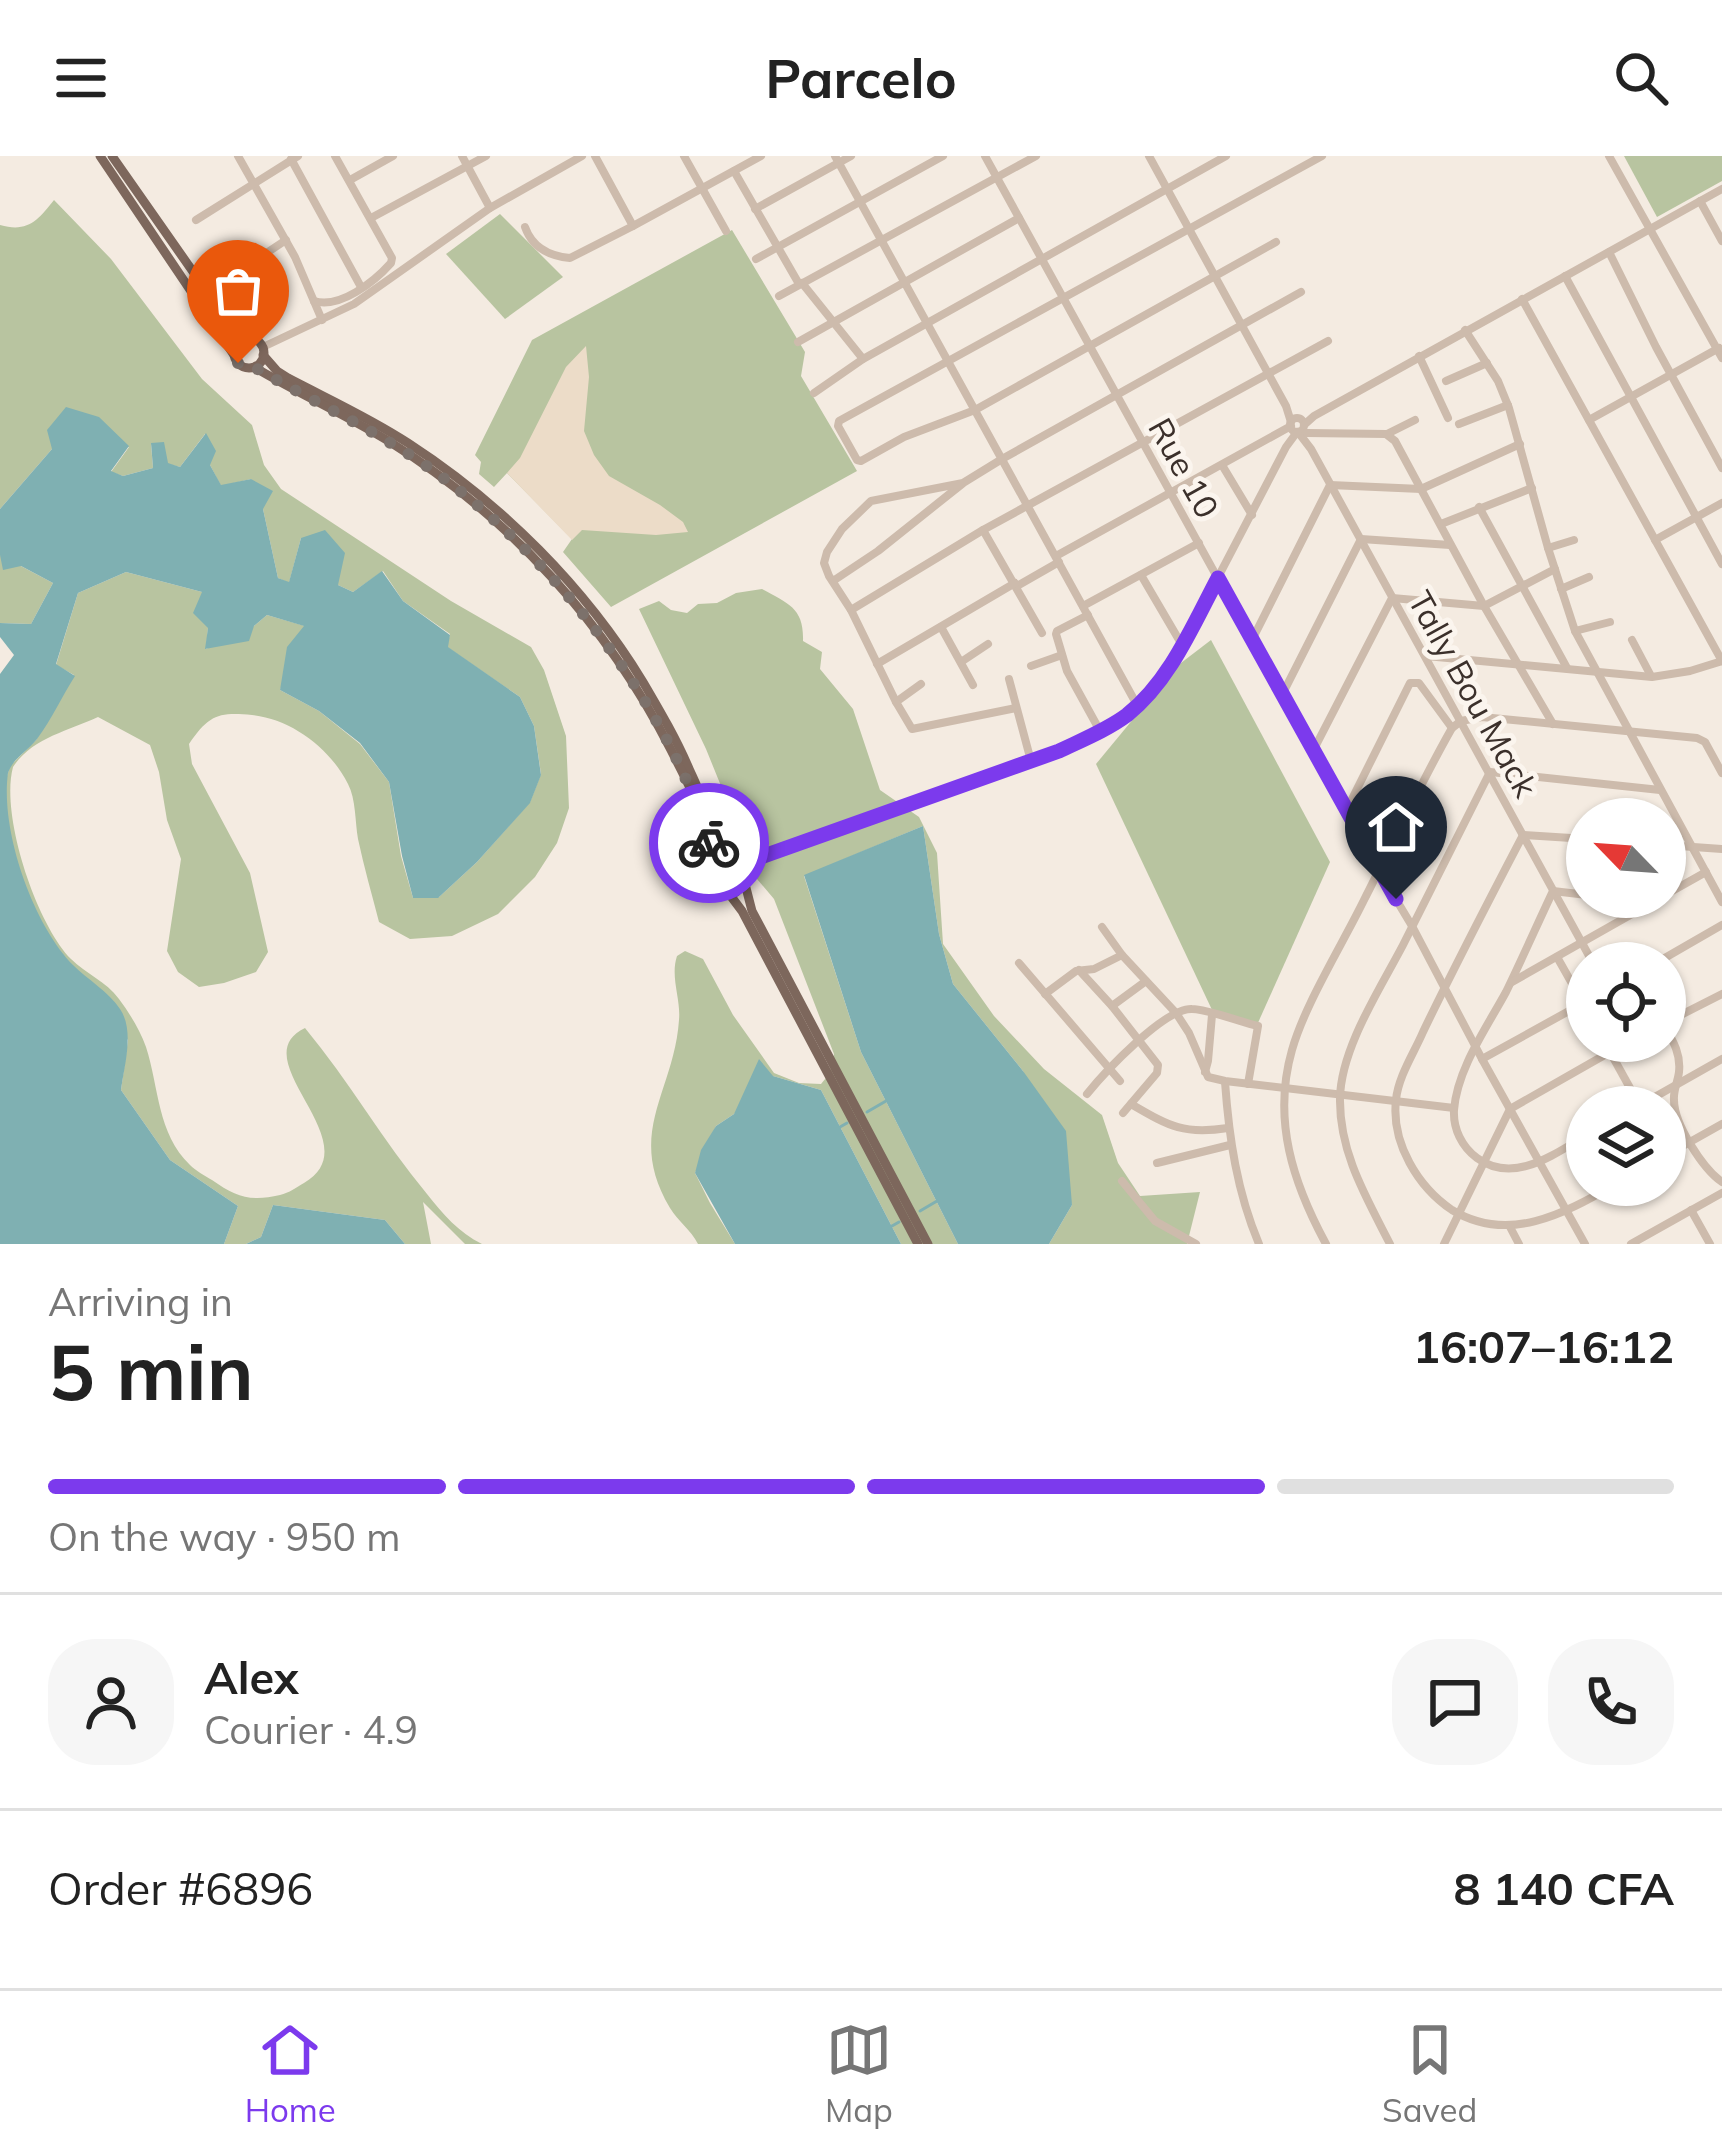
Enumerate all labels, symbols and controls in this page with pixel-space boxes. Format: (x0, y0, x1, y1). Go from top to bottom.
text: Parcelo (765, 44, 957, 112)
icon: menu (48, 45, 114, 111)
icon: search (1608, 45, 1674, 111)
pin (187, 240, 289, 363)
icon: bag (205, 258, 271, 324)
street label: Rue 10 (1140, 411, 1229, 525)
street label: Tally Bou Mack (1400, 583, 1547, 805)
pin (1345, 776, 1447, 899)
courier (649, 783, 769, 903)
icon: home (1363, 794, 1429, 860)
north arrow (1566, 798, 1686, 918)
map controls (1566, 798, 1686, 1206)
icon: bike (676, 810, 742, 876)
button: locate (1566, 942, 1686, 1062)
button: layers (1566, 1086, 1686, 1206)
text: Arriving in (48, 1277, 233, 1326)
text: 16:07–16:12 (1413, 1318, 1674, 1374)
text: 5 min (48, 1322, 254, 1420)
text: On the way · 950 m (48, 1512, 400, 1561)
button: person (48, 1639, 174, 1765)
button: chat (1392, 1639, 1518, 1765)
button: phone (1548, 1639, 1674, 1765)
text: Alex (204, 1649, 299, 1705)
text: Courier · 4.9 (204, 1705, 418, 1754)
text: Order #6896 (48, 1860, 313, 1916)
text: 8 140 CFA (1453, 1860, 1674, 1916)
tab: Home (245, 2017, 336, 2130)
tab: Map (825, 2017, 893, 2130)
tab: Saved (1382, 2017, 1477, 2130)

